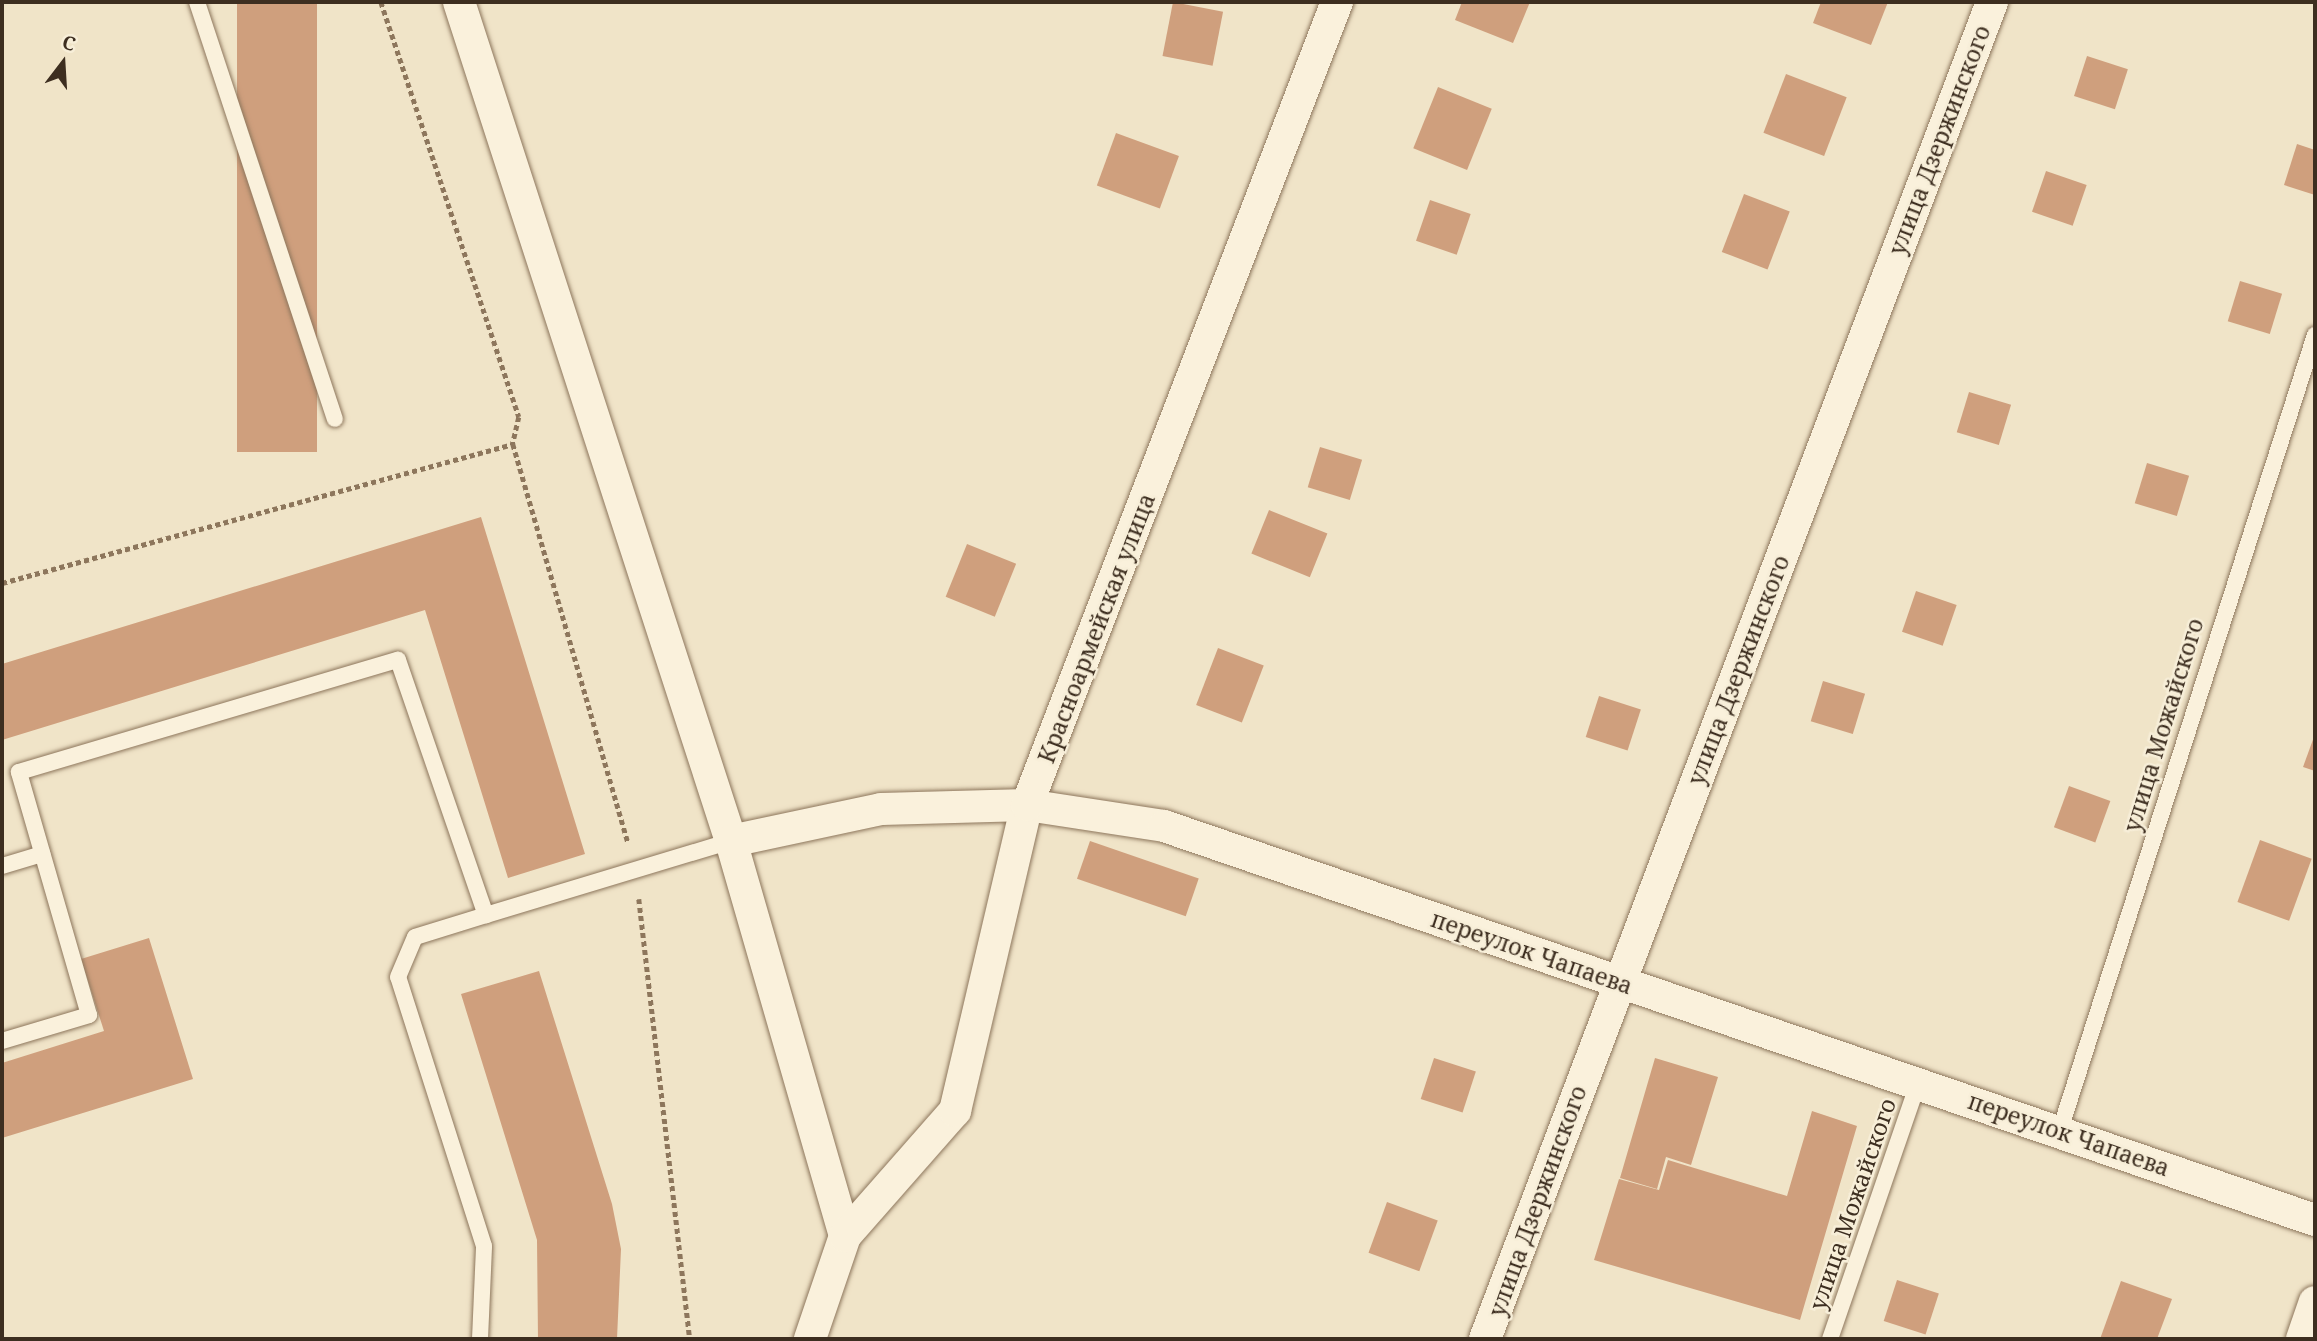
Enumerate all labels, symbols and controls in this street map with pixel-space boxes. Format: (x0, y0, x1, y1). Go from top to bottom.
street label: улица Дзержинского (1882, 21, 1996, 259)
north arrow (28, 28, 98, 98)
text: С (59, 29, 79, 57)
street label: Красноармейская улица (1032, 489, 1160, 767)
street label: улица Дзержинского (1681, 551, 1795, 789)
street label: улица Можайского (2117, 615, 2209, 835)
street label: переулок Чапаева (1428, 905, 1636, 999)
street label: улица Дзержинского (1482, 1082, 1592, 1320)
street label: переулок Чапаева (1965, 1087, 2173, 1181)
street label: улица Можайского (1803, 1095, 1901, 1313)

